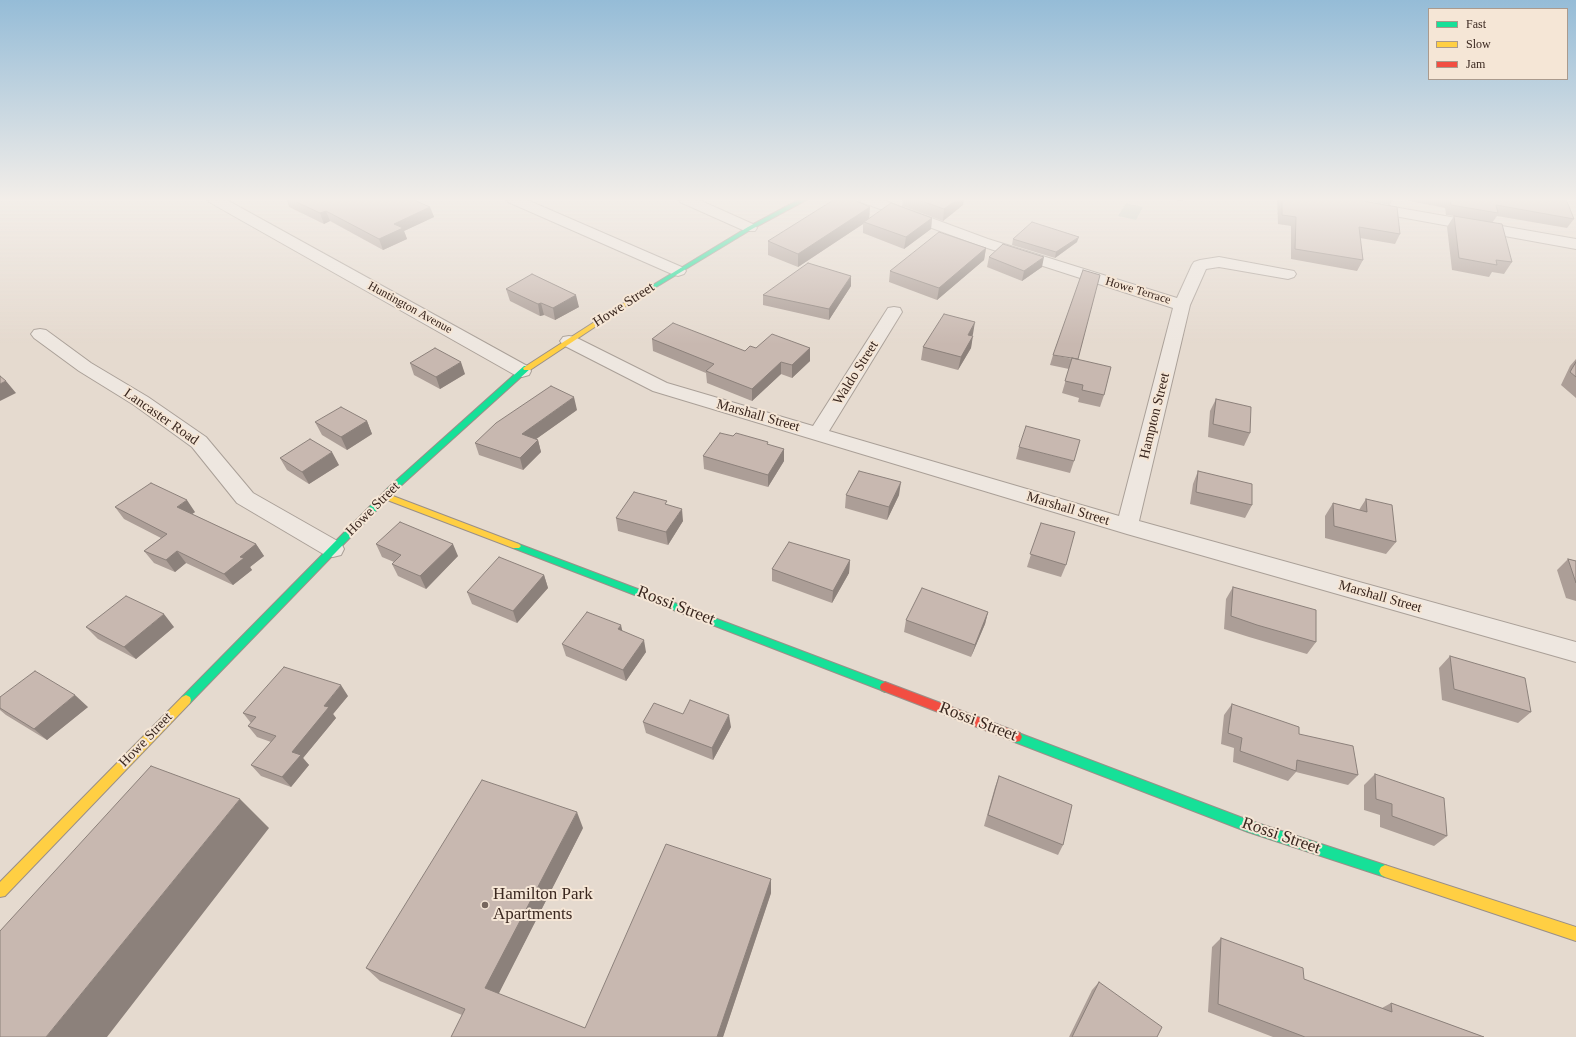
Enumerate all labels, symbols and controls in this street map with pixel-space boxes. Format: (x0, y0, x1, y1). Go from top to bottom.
legend (1428, 8, 1568, 80)
text: Fast (1466, 17, 1486, 31)
text: Slow (1466, 37, 1491, 51)
text: Jam (1466, 57, 1485, 71)
street label: Howe Terrace (1104, 274, 1172, 308)
street label: Huntington Avenue (365, 279, 455, 337)
street label: Howe Street (590, 279, 658, 331)
street label: Waldo Street (830, 338, 882, 408)
street label: Hampton Street (1136, 371, 1174, 461)
street label: Lancaster Road (120, 385, 202, 449)
street label: Marshall Street (714, 396, 802, 436)
street label: Howe Street (342, 478, 404, 540)
street label: Marshall Street (1024, 488, 1112, 530)
street label: Marshall Street (1336, 577, 1424, 617)
street label: Rossi Street (634, 582, 718, 630)
street label: Rossi Street (936, 698, 1020, 746)
street label: Howe Street (116, 709, 176, 771)
street label: Rossi Street (1239, 813, 1323, 859)
place label: Hamilton Park Apartments (493, 885, 593, 925)
marker: Hamilton Park Apartments (480, 900, 490, 910)

